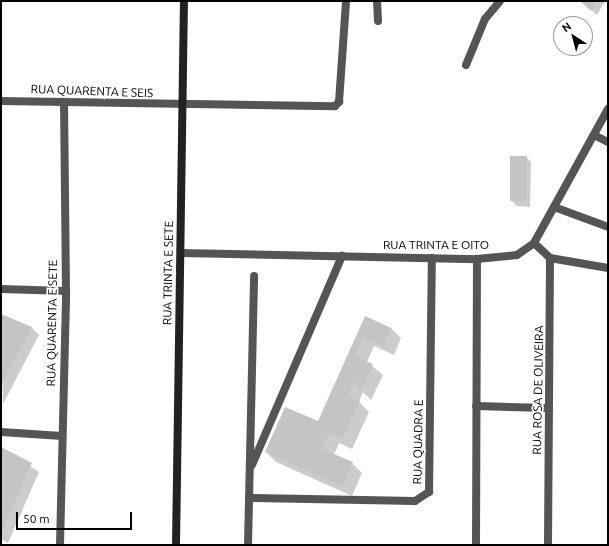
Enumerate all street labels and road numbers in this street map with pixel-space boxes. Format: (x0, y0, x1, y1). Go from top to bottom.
street label: RUA QUARENTA E SEIS (30, 82, 154, 100)
street label: RUA TRINTA E SETE (160, 221, 176, 325)
street label: RUA TRINTA E OITO (383, 238, 489, 252)
street label: RUA QUARENTA E SETE (44, 260, 60, 386)
street label: RUA ROSA DE OLIVEIRA (530, 325, 546, 455)
street label: RUA QUADRA E (410, 399, 426, 485)

